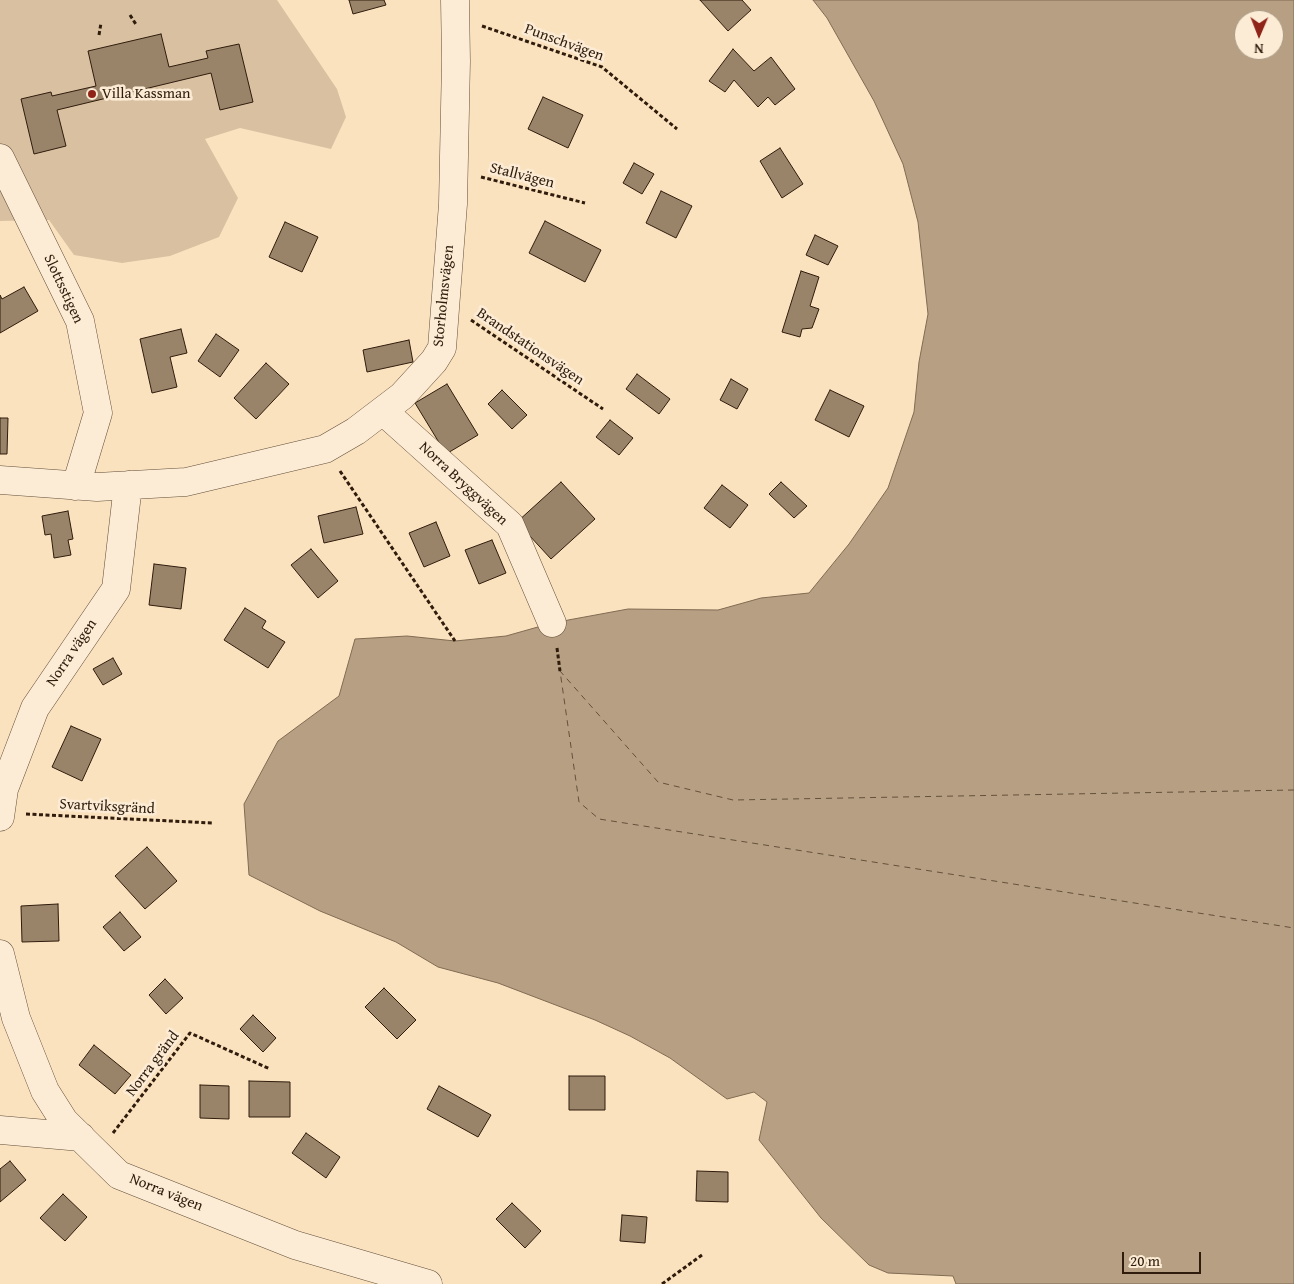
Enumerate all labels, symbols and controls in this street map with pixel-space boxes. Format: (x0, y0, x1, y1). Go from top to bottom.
north arrow (1234, 10, 1284, 60)
street label: Punschvägen (522, 20, 606, 66)
text: N (1254, 39, 1264, 59)
place label: Villa Kassman (102, 85, 190, 103)
marker: Villa Kassman (86, 88, 98, 100)
street label: Stallvägen (488, 159, 556, 193)
street label: Storholmsvägen (430, 244, 458, 348)
street label: Slottsstigen (39, 252, 87, 326)
street label: Brandstationsvägen (473, 304, 587, 390)
street label: Norra Bryggvägen (415, 438, 511, 530)
street label: Norra vägen (43, 616, 101, 690)
street label: Svartviksgränd (59, 796, 155, 818)
street label: Norra gränd (123, 1028, 183, 1100)
street label: Norra vägen (127, 1170, 205, 1216)
scale bar (1124, 1242, 1203, 1274)
text: 20 m (1130, 1250, 1160, 1271)

